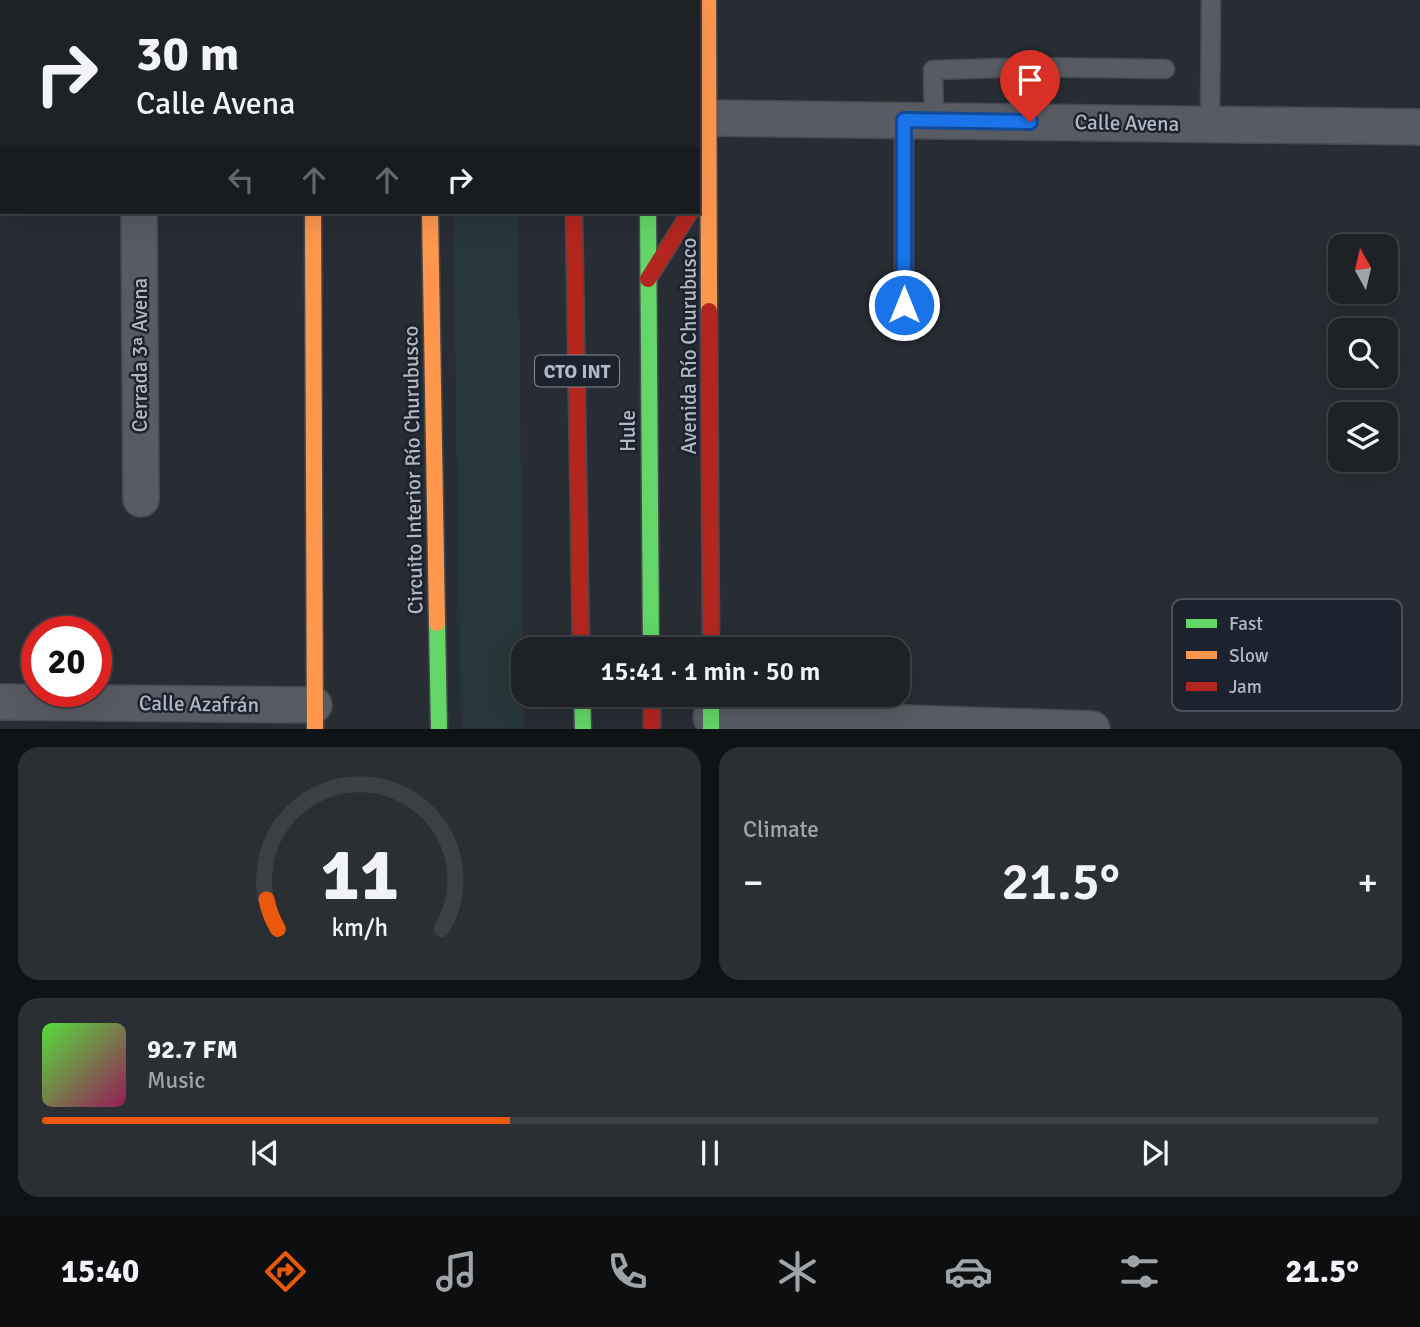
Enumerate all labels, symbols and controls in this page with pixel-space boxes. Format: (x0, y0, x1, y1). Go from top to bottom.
text: 30 m (136, 24, 239, 84)
icon: right (21, 28, 112, 119)
pin (1000, 50, 1060, 122)
icon: arrive (1011, 61, 1049, 99)
text: Calle Avena (136, 84, 295, 123)
street label: Calle Avena (1074, 109, 1180, 137)
icon: left (222, 161, 260, 199)
icon: ahead (295, 161, 333, 199)
icon: ahead (368, 161, 406, 199)
icon: right (441, 161, 479, 199)
north arrow (1328, 234, 1398, 304)
map controls (1328, 234, 1398, 472)
street label: Avenida Río Churubusco (676, 238, 702, 454)
position arrow (867, 268, 941, 342)
street label: Cerrada 3ª Avena (127, 278, 153, 432)
button: search (1328, 318, 1398, 388)
street label: Circuito Interior Río Churubusco (397, 325, 429, 615)
road number: CTO INT (535, 356, 619, 386)
button: layers (1328, 402, 1398, 472)
street label: Hule (615, 410, 641, 452)
legend (1172, 599, 1402, 711)
text: Fast (1229, 612, 1263, 636)
speed limit sign: 20 (21, 616, 112, 707)
text: Slow (1229, 644, 1269, 668)
text: 15:41 · 1 min · 50 m (601, 656, 820, 688)
text: Jam (1229, 675, 1262, 699)
street label: Calle Azafrán (139, 690, 259, 718)
text: Climate (743, 815, 819, 844)
text: 11 (320, 832, 399, 921)
text: 21.5° (1001, 850, 1120, 914)
text: − (743, 859, 764, 906)
text: + (1357, 859, 1378, 906)
text: km/h (331, 912, 388, 943)
text: 92.7 FM (147, 1034, 238, 1066)
text: Music (147, 1066, 205, 1095)
icon: previous (246, 1134, 284, 1172)
icon: pause (691, 1134, 729, 1172)
icon: next (1136, 1134, 1174, 1172)
icon: directions (261, 1247, 310, 1296)
icon: music (432, 1247, 481, 1296)
icon: phone (603, 1247, 652, 1296)
icon: climate (773, 1247, 822, 1296)
icon: car (944, 1247, 993, 1296)
icon: filters (1115, 1247, 1164, 1296)
text: 15:40 (61, 1252, 139, 1291)
text: 21.5° (1285, 1252, 1359, 1291)

